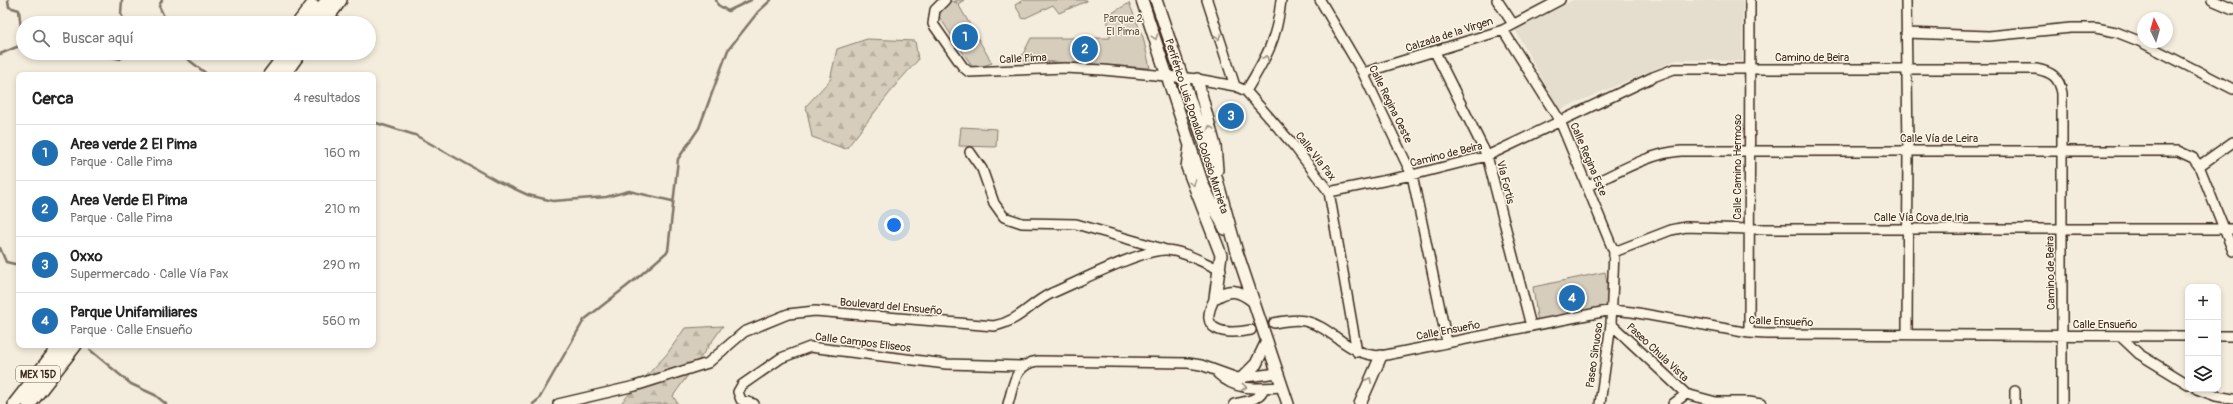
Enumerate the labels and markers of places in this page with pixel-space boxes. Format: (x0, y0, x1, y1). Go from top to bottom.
pin: 1 (952, 22, 978, 52)
pin: 2 (1072, 34, 1098, 64)
pin: 3 (1218, 101, 1244, 131)
pin: 4 (1559, 283, 1585, 313)

